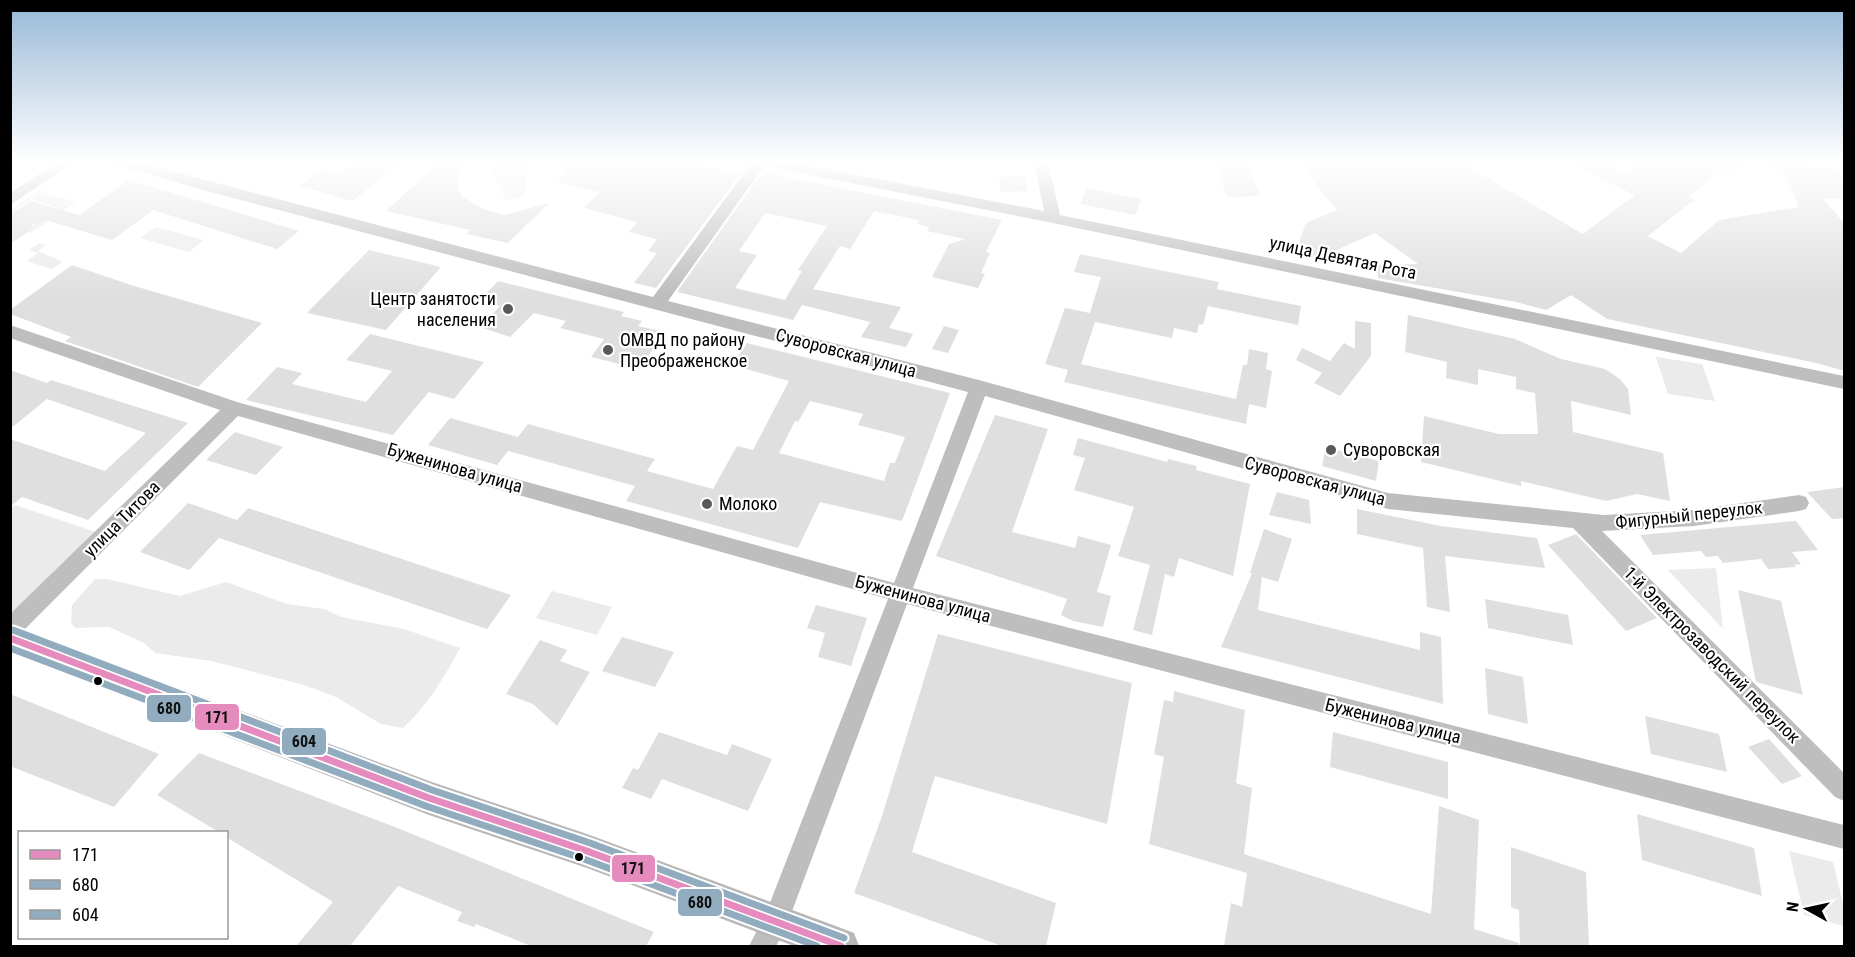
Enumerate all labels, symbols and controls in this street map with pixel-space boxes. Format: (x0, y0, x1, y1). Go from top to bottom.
street label: улица Девятая Рота (1268, 232, 1418, 283)
place label: Центр занятости населения (370, 288, 496, 330)
marker: Центр занятости населения (501, 302, 515, 316)
street label: Суворовская улица (774, 324, 919, 381)
place label: ОМВД по району Преображенское (620, 329, 747, 371)
marker: ОМВД по району Преображенское (601, 343, 615, 357)
street label: Буженинова улица (385, 438, 525, 497)
place label: Суворовская (1343, 439, 1440, 460)
marker: Суворовская (1324, 443, 1338, 457)
street label: Суворовская улица (1243, 452, 1388, 509)
street label: улица Титова (79, 476, 164, 561)
place label: Молоко (719, 493, 777, 514)
street label: Фигурный переулок (1614, 496, 1764, 533)
marker: Молоко (700, 497, 714, 511)
street label: 1-й Электрозаводский переулок (1620, 562, 1805, 748)
street label: Буженинова улица (853, 570, 993, 627)
unlabelled marker (92, 675, 104, 687)
street label: Буженинова улица (1323, 693, 1463, 748)
line badge: 680 (146, 694, 192, 723)
text: 680 (157, 699, 181, 718)
line badge: 171 (194, 703, 240, 731)
text: 171 (205, 708, 229, 727)
line badge: 604 (281, 727, 327, 756)
text: 604 (292, 732, 316, 751)
legend (18, 831, 228, 939)
text: 171 (72, 844, 99, 865)
unlabelled marker (573, 851, 585, 863)
line badge: 171 (611, 854, 656, 883)
text: 171 (621, 859, 645, 878)
text: 680 (72, 874, 99, 895)
north arrow (1777, 879, 1837, 939)
line badge: 680 (677, 888, 723, 917)
text: 680 (688, 893, 712, 912)
text: N (1783, 901, 1803, 913)
text: 604 (72, 904, 99, 925)

